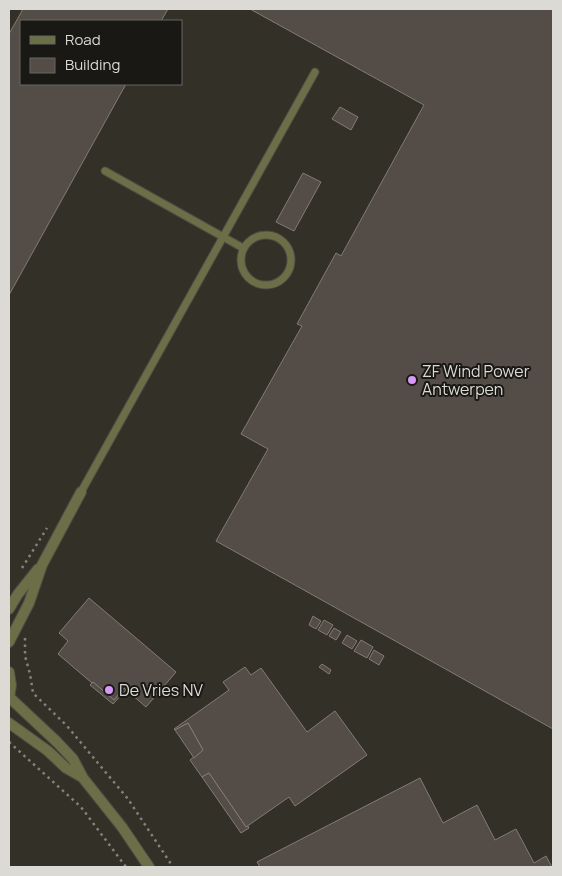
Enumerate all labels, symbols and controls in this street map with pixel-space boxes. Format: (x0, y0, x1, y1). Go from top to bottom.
legend (20, 20, 182, 85)
text: Road (65, 29, 101, 50)
text: Building (65, 54, 120, 75)
place label: ZF Wind Power Antwerpen (422, 360, 530, 400)
marker: ZF Wind Power Antwerpen (406, 374, 418, 386)
place label: De Vries NV (119, 679, 203, 701)
marker: De Vries NV (103, 684, 115, 696)

